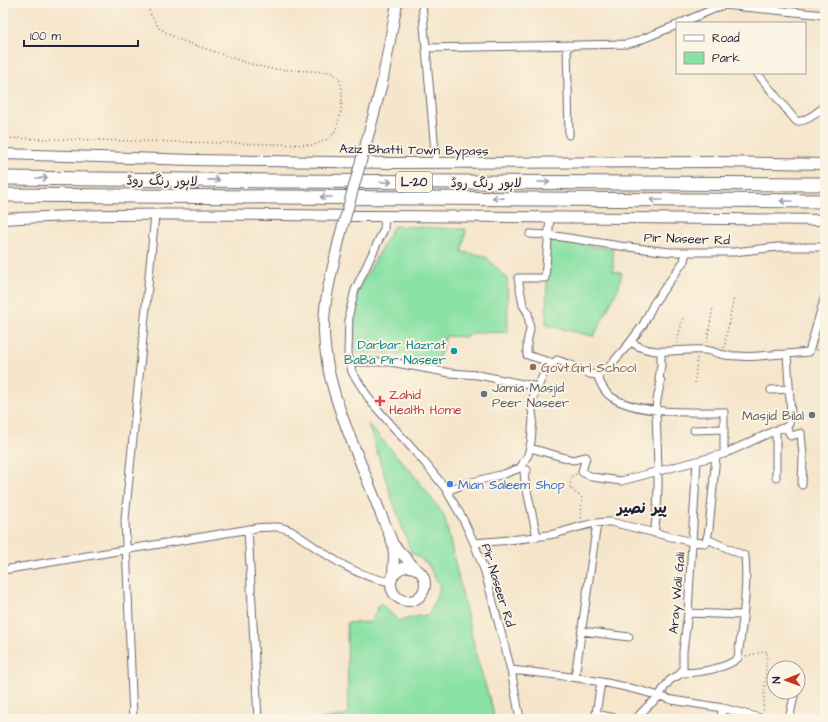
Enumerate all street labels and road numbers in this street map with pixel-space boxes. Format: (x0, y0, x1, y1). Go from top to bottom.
street label: Aziz Bhatti Town Bypass (339, 140, 489, 161)
street label: لاہور رنگ روڈ (126, 171, 198, 191)
road number: L-20 (396, 172, 432, 192)
street label: لاہور رنگ روڈ (450, 174, 522, 192)
street label: Pir Naseer Rd (644, 228, 731, 250)
street label: Pir Naseer Rd (477, 541, 519, 630)
street label: Aray Wali Gali (664, 551, 691, 635)

